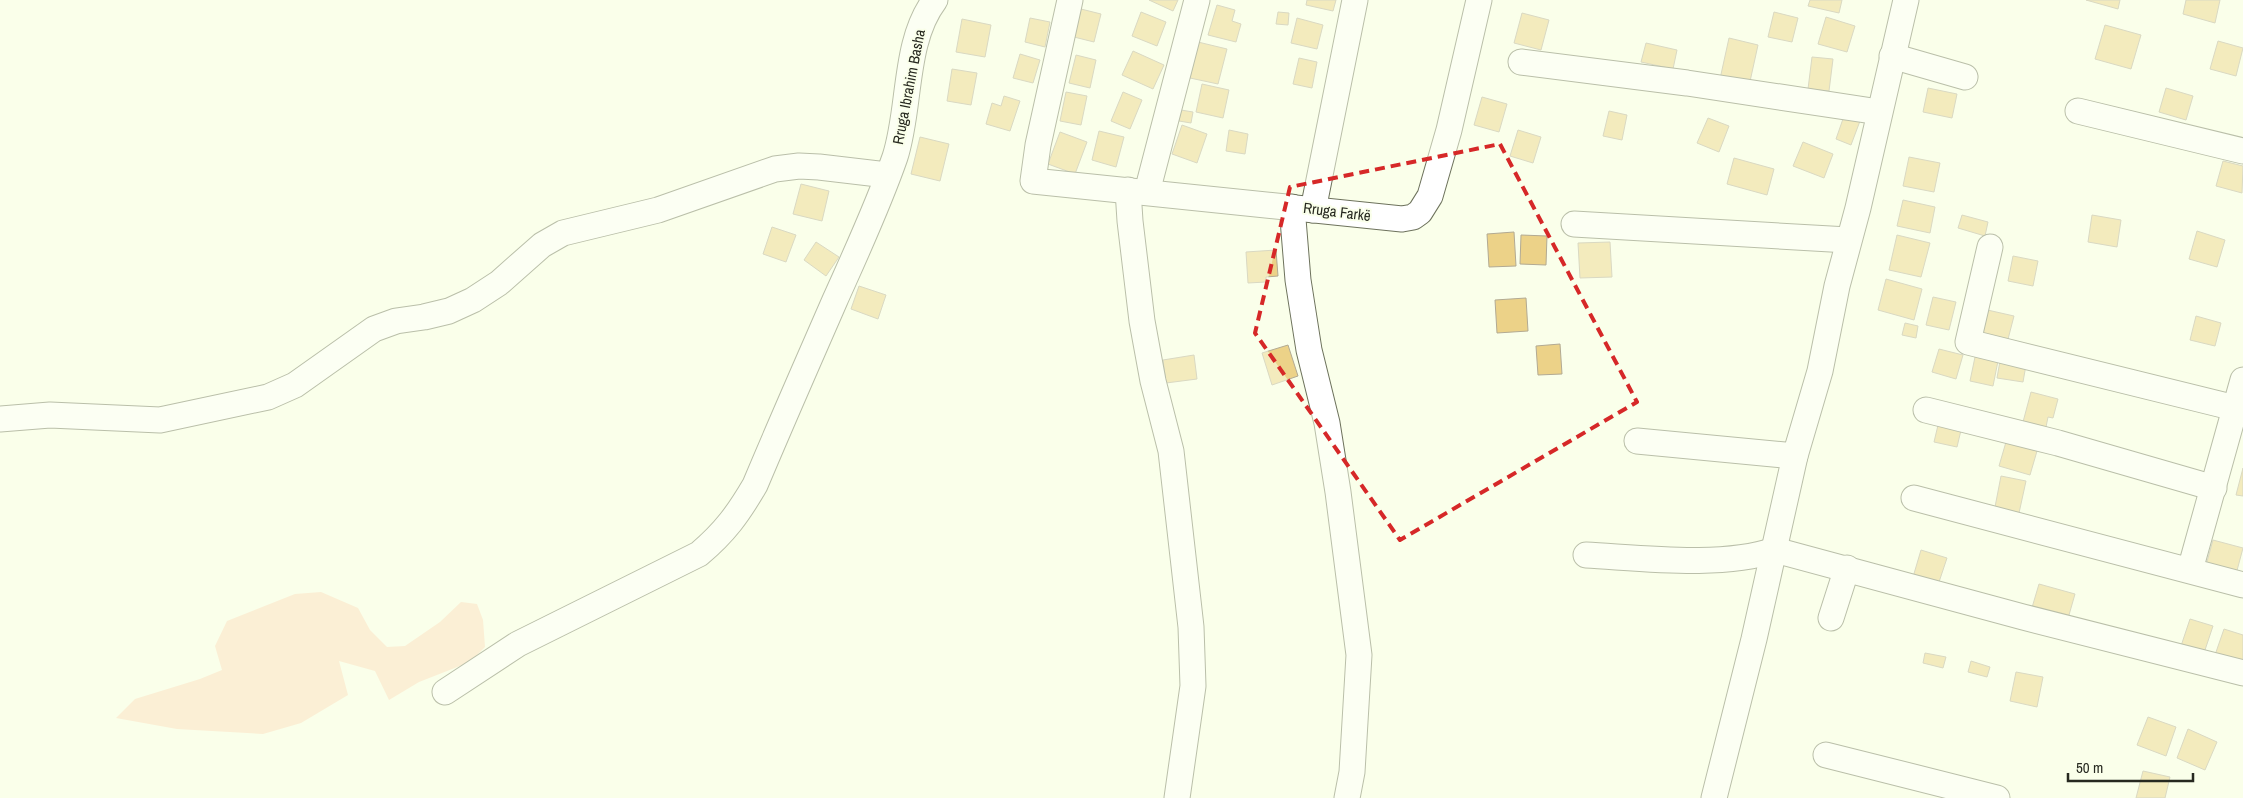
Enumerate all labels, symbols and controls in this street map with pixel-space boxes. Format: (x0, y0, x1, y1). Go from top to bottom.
street label: Rruga Ibrahim Basha (887, 27, 930, 146)
street label: Rruga Farkë (1302, 197, 1372, 226)
scale bar (2068, 750, 2193, 782)
text: 50 m (2076, 757, 2103, 778)

